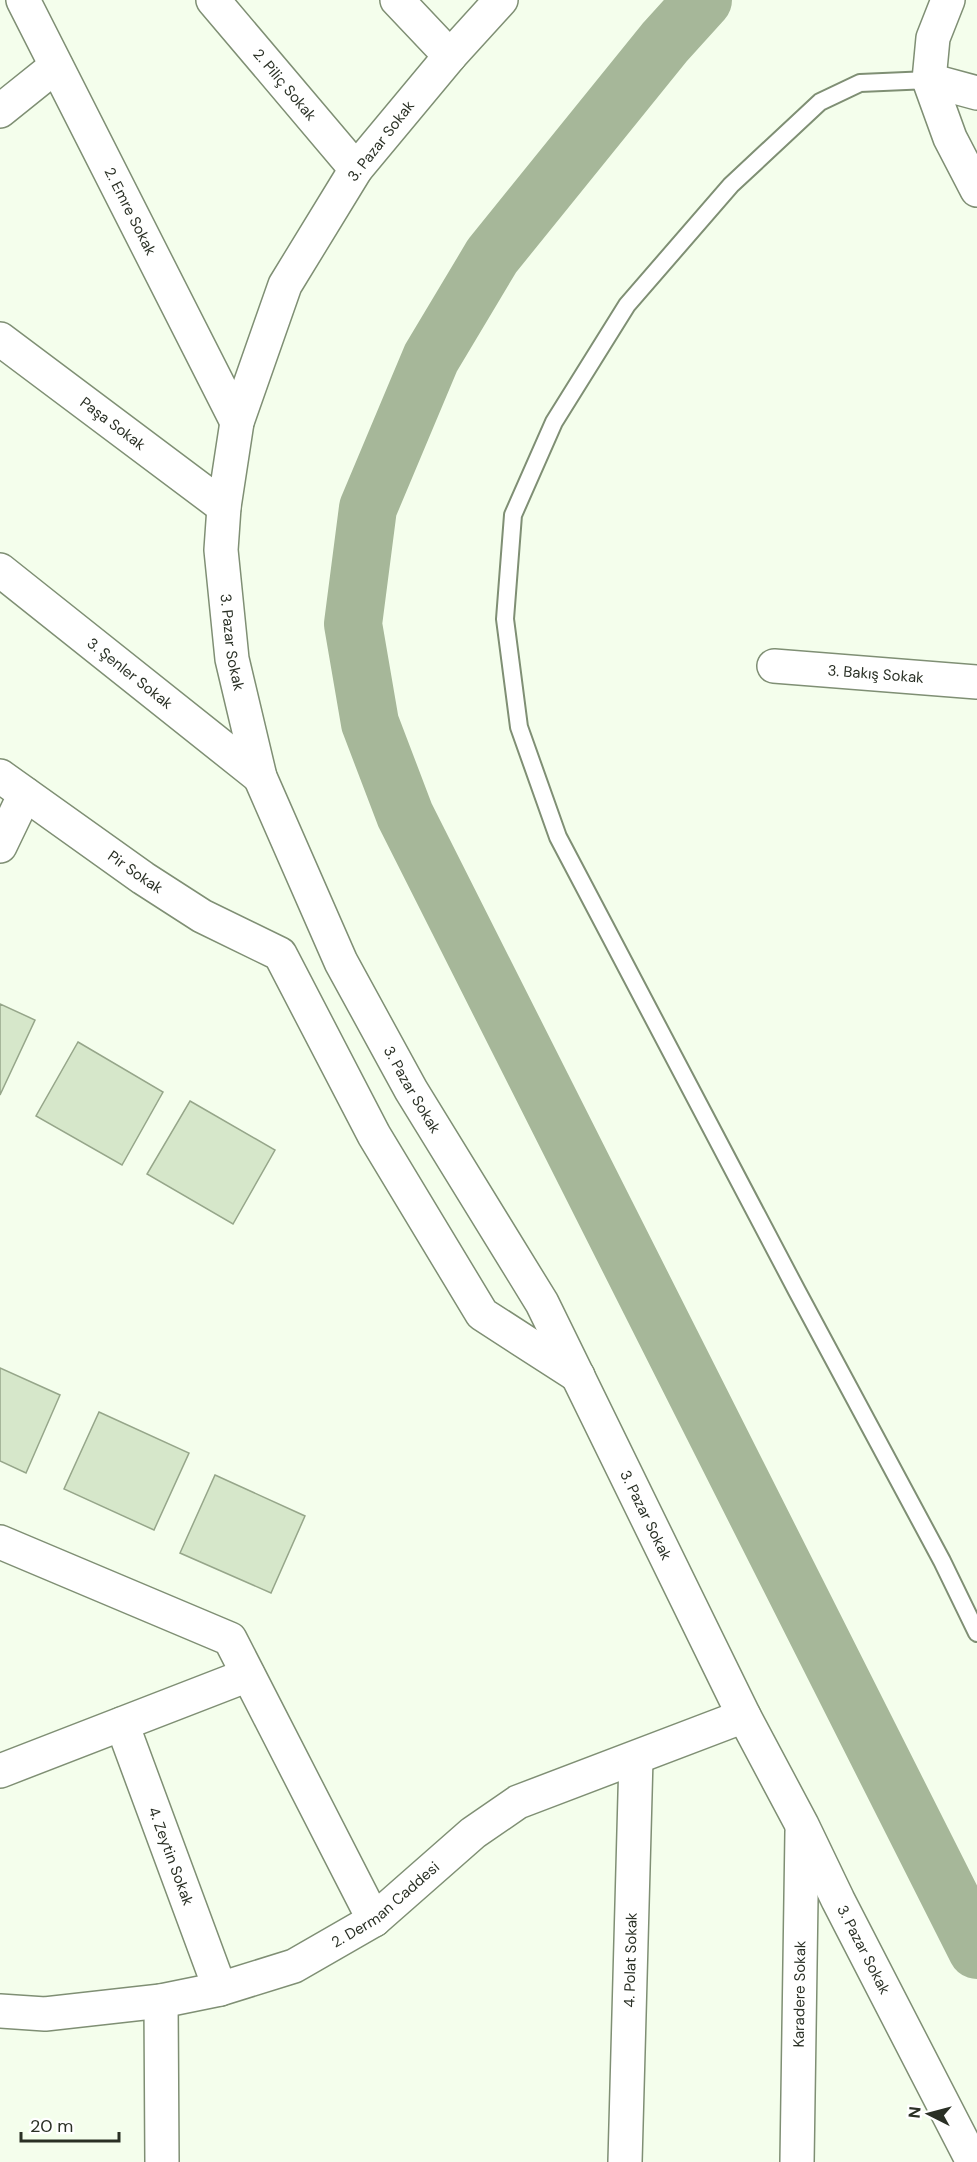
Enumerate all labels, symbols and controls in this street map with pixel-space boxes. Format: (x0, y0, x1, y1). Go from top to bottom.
street label: 2. Piliç Sokak (249, 45, 321, 125)
street label: 3. Pazar Sokak (343, 96, 419, 186)
street label: 2. Emre Sokak (100, 164, 161, 259)
street label: Paşa Sokak (76, 392, 150, 455)
street label: 3. Pazar Sokak (215, 593, 249, 693)
street label: 3. Şenler Sokak (83, 633, 177, 714)
street label: 3. Bakış Sokak (827, 660, 925, 688)
street label: Pir Sokak (104, 846, 167, 898)
street label: 3. Pazar Sokak (379, 1043, 446, 1138)
street label: 3. Pazar Sokak (615, 1467, 676, 1564)
street label: 4. Zeytin Sokak (144, 1804, 198, 1909)
street label: 2. Derman Caddesi (328, 1857, 444, 1952)
street label: 3. Pazar Sokak (832, 1902, 895, 1998)
street label: 4. Polat Sokak (619, 1912, 642, 2008)
street label: Karadere Sokak (789, 1940, 810, 2048)
north arrow (899, 2084, 959, 2144)
scale bar (21, 2105, 118, 2143)
text: N (904, 2106, 926, 2119)
text: 20 m (30, 2114, 73, 2138)

